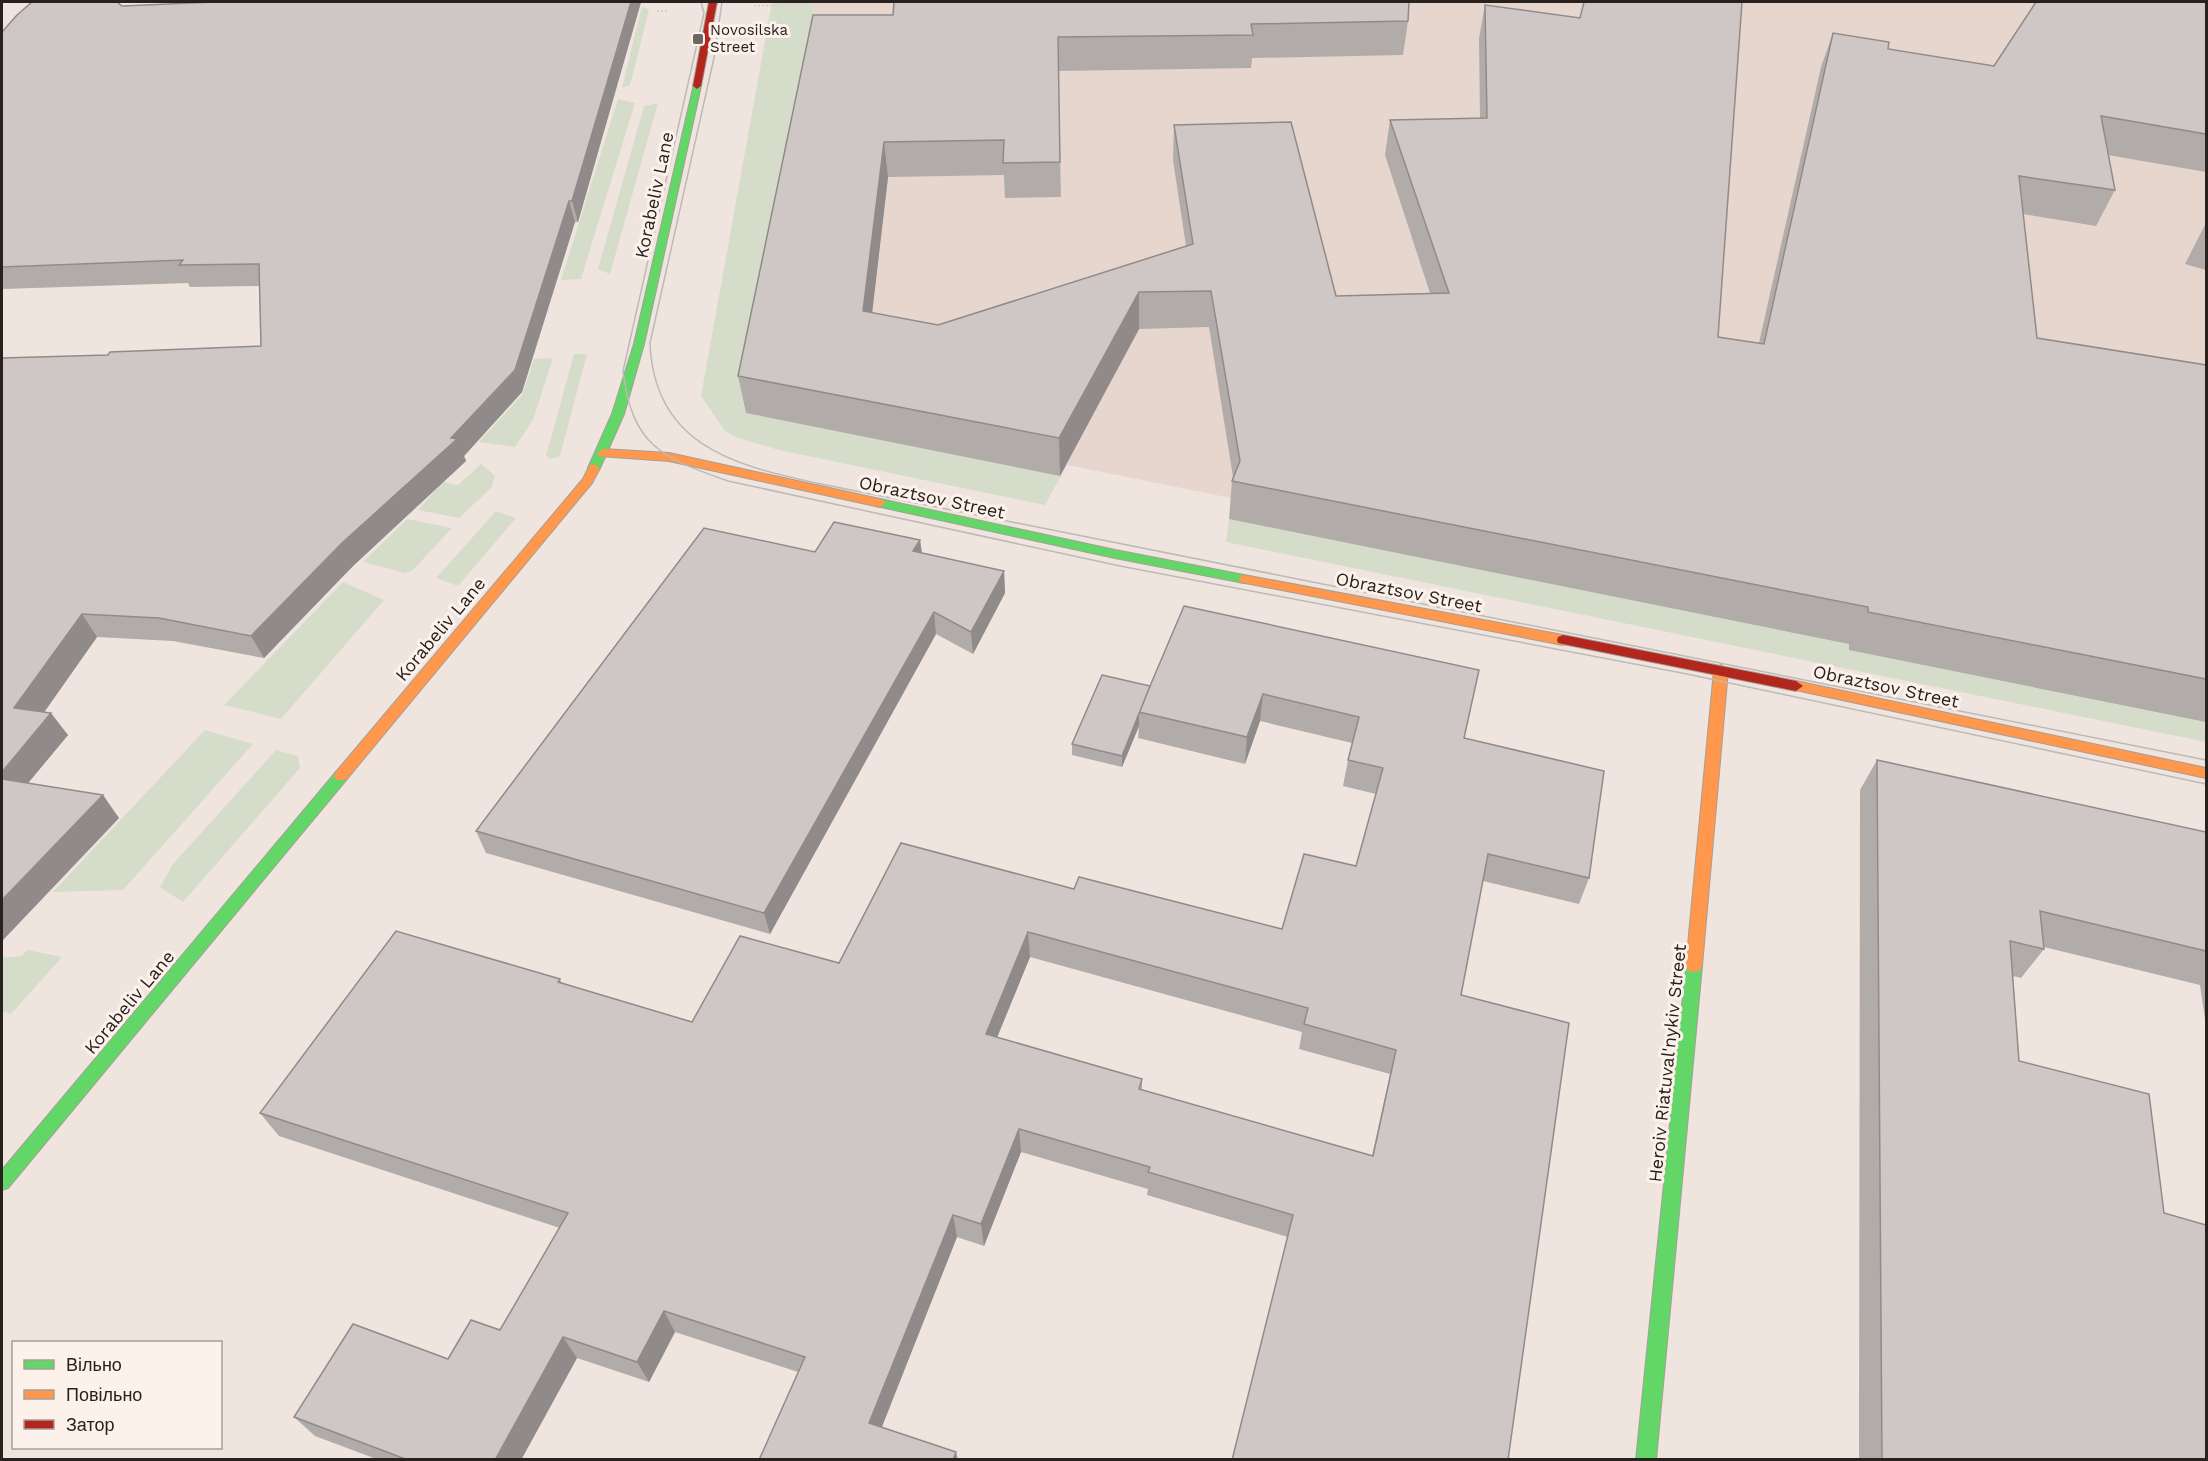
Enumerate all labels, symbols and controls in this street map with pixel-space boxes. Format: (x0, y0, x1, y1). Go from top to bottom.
place label: Novosilska Street (710, 21, 788, 56)
marker: Novosilska Street (691, 32, 705, 46)
street label: Korabeliv Lane (630, 130, 678, 260)
street label: Obraztsov Street (857, 471, 1007, 523)
street label: Obraztsov Street (1334, 568, 1484, 617)
street label: Korabeliv Lane (391, 573, 489, 685)
street label: Obraztsov Street (1811, 660, 1961, 712)
street label: Heroiv Riatuval'nykiv Street (1644, 942, 1690, 1183)
street label: Korabeliv Lane (80, 946, 178, 1058)
legend (12, 1341, 222, 1449)
text: Вільно (66, 1354, 122, 1375)
text: Повільно (66, 1384, 142, 1405)
text: Затор (66, 1414, 115, 1435)

